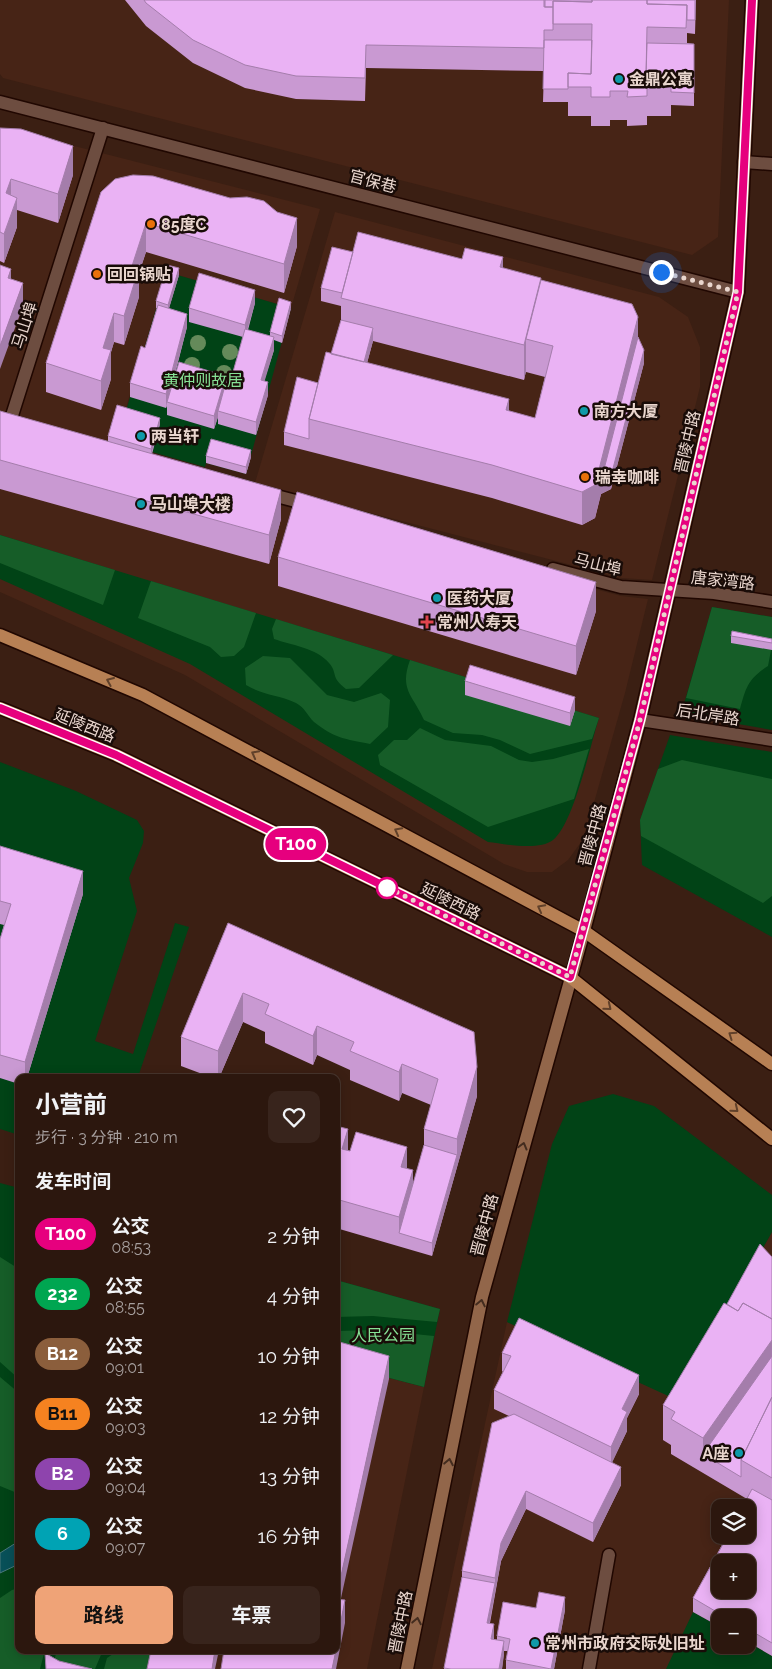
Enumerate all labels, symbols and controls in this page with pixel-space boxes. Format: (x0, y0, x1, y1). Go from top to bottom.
place label: 金鼎公寓 (629, 70, 693, 89)
marker: 金鼎公寓 (613, 73, 625, 85)
street label: 官保巷 (347, 166, 399, 197)
place label: 85度C (161, 215, 207, 234)
marker: 85度C (145, 218, 157, 230)
your location (649, 260, 674, 285)
place label: 回回锅贴 (107, 265, 171, 284)
marker: 回回锅贴 (91, 268, 103, 280)
street label: 马山埠 (8, 299, 41, 351)
park label: 黄仲则故居 (163, 371, 243, 390)
place label: 南方大厦 (594, 402, 658, 421)
marker: 南方大厦 (578, 405, 590, 417)
street label: 晋陵中路 (671, 409, 704, 475)
place label: 两当轩 (151, 427, 199, 446)
marker: 两当轩 (135, 430, 147, 442)
place label: 瑞幸咖啡 (595, 468, 659, 487)
marker: 瑞幸咖啡 (579, 471, 591, 483)
place label: 马山埠大楼 (151, 495, 231, 514)
marker: 马山埠大楼 (135, 498, 147, 510)
street label: 马山埠 (572, 549, 623, 580)
street label: 唐家湾路 (690, 568, 756, 593)
place label: 医药大厦 (447, 589, 511, 608)
marker: 医药大厦 (431, 592, 443, 604)
place label: 常州人寿天 (437, 613, 517, 632)
marker: 常州人寿天 (421, 616, 433, 628)
one-way arrow (106, 677, 115, 687)
street label: 后北岸路 (675, 700, 741, 729)
street label: 延陵西路 (52, 705, 118, 746)
one-way arrow (251, 750, 260, 760)
street label: 晋陵中路 (575, 802, 610, 869)
one-way arrow (394, 827, 403, 837)
line badge: T100 (261, 828, 331, 860)
text: T100 (275, 833, 317, 854)
unlabelled marker (376, 877, 398, 899)
street label: 延陵西路 (418, 879, 484, 924)
one-way arrow (538, 904, 547, 914)
one-way arrow (603, 1002, 612, 1011)
one-way arrow (729, 1032, 738, 1041)
text: 小营前 (35, 1090, 107, 1119)
button: heart (268, 1091, 320, 1143)
one-way arrow (729, 1104, 738, 1112)
text: 步行 · 3 分钟 · 210 m (35, 1128, 178, 1147)
one-way arrow (517, 1142, 527, 1150)
text: 发车时间 (35, 1170, 111, 1192)
street label: 晋陵中路 (467, 1192, 502, 1259)
text: 公交 (111, 1215, 149, 1237)
text: T100 (45, 1223, 86, 1244)
text: 2 分钟 (267, 1225, 320, 1247)
text: 08:53 (111, 1238, 151, 1257)
text: 公交 (105, 1275, 143, 1297)
text: 232 (47, 1283, 78, 1304)
text: 4 分钟 (267, 1285, 320, 1307)
text: 08:55 (105, 1298, 145, 1317)
one-way arrow (475, 1298, 486, 1307)
park label: 人民公园 (351, 1326, 415, 1345)
text: 公交 (105, 1335, 143, 1357)
text: B12 (47, 1343, 78, 1364)
text: 10 分钟 (257, 1345, 320, 1367)
text: 09:01 (105, 1358, 144, 1377)
text: 公交 (105, 1395, 143, 1417)
text: B11 (47, 1403, 78, 1424)
text: 12 分钟 (259, 1405, 320, 1427)
text: 09:03 (105, 1418, 146, 1437)
place label: A座 (702, 1444, 729, 1463)
marker: A座 (733, 1447, 745, 1459)
text: 公交 (105, 1455, 143, 1477)
one-way arrow (443, 1457, 453, 1466)
text: B2 (51, 1463, 74, 1484)
text: 13 分钟 (259, 1465, 320, 1487)
text: 09:04 (105, 1478, 146, 1497)
map controls (711, 1499, 756, 1654)
button: layers (711, 1499, 756, 1544)
text: 公交 (105, 1515, 143, 1537)
text: 6 (57, 1523, 68, 1544)
text: 16 分钟 (258, 1525, 320, 1547)
text: 09:07 (105, 1538, 145, 1557)
button: + (711, 1554, 756, 1599)
button: 路线 (35, 1586, 173, 1644)
button: 车票 (183, 1586, 320, 1644)
street label: 晋陵中路 (385, 1589, 416, 1655)
button: − (711, 1609, 756, 1654)
one-way arrow (411, 1617, 421, 1626)
place label: 常州市政府交际处旧址 (545, 1634, 705, 1653)
marker: 常州市政府交际处旧址 (529, 1637, 541, 1649)

